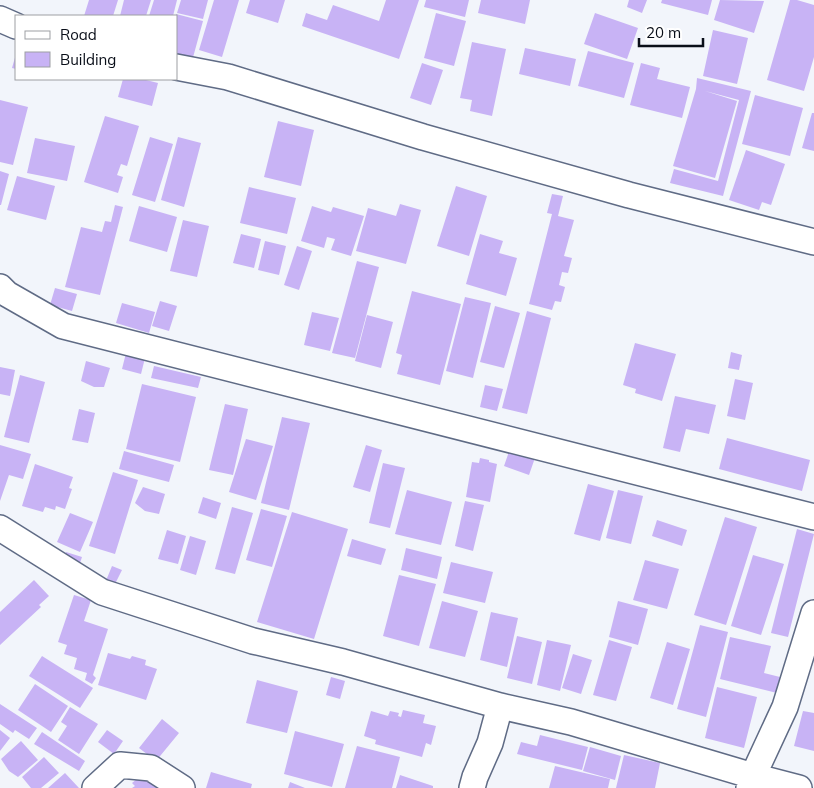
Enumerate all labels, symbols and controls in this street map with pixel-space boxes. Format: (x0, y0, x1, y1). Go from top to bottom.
legend (15, 15, 178, 80)
scale bar (639, 15, 703, 47)
text: 20 m (646, 23, 681, 42)
text: Road (60, 25, 97, 44)
text: Building (60, 50, 116, 69)

